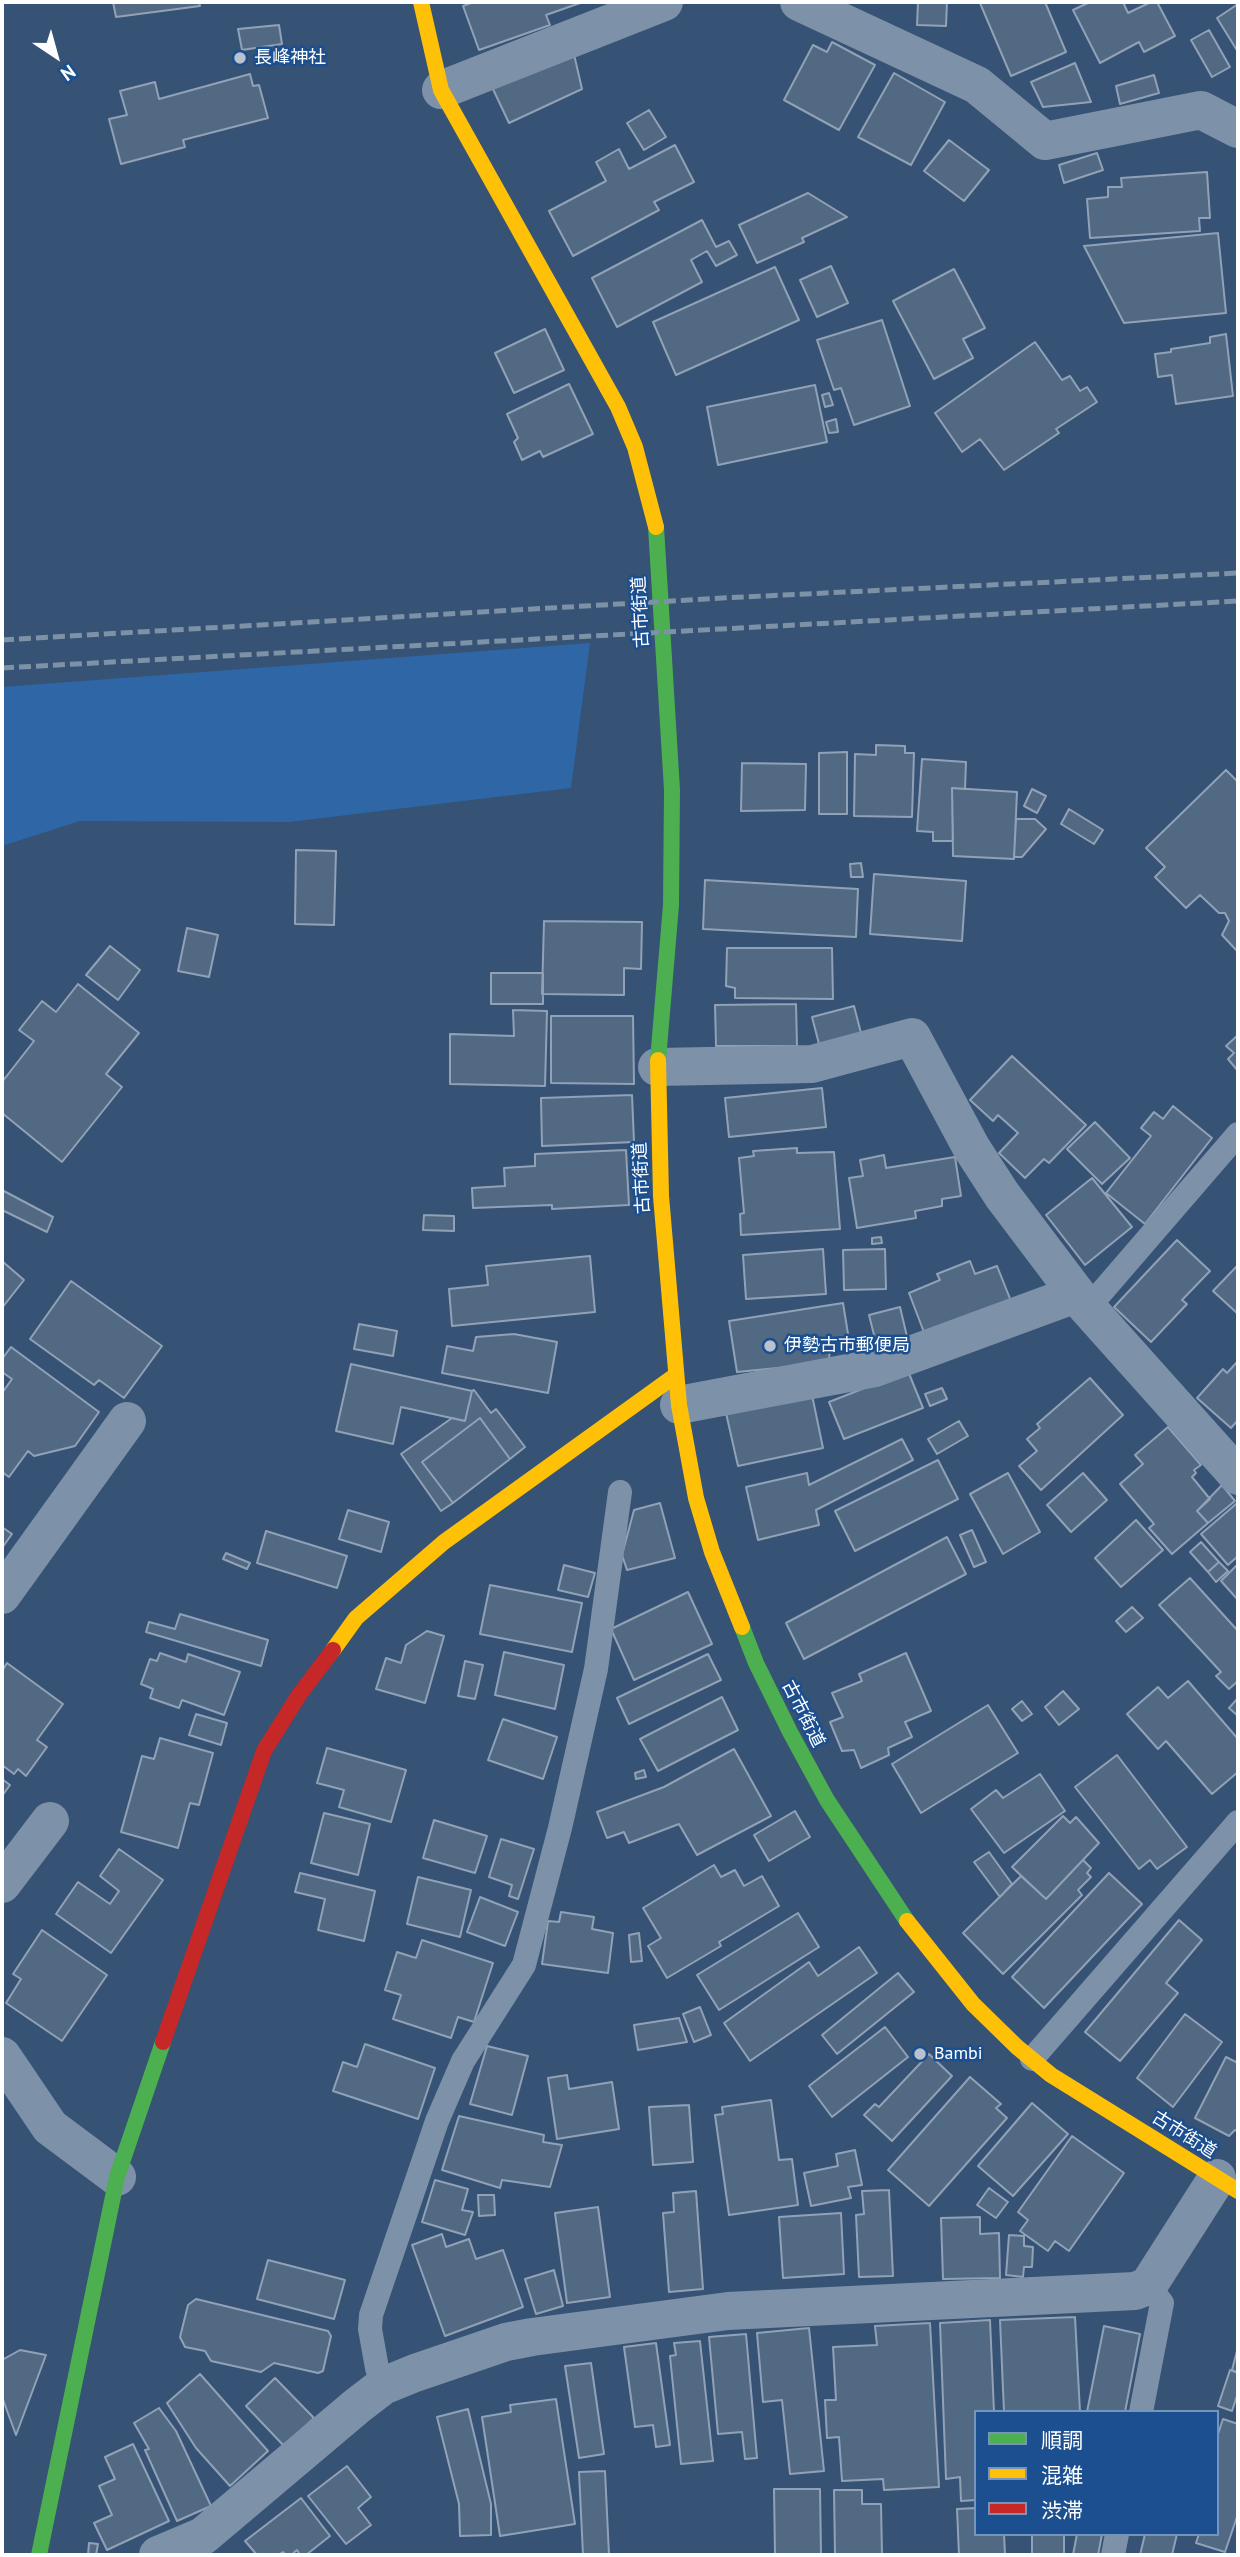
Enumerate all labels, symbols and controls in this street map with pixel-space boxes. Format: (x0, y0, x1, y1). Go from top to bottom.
north arrow (21, 21, 91, 91)
place label: 長峰神社 (254, 47, 326, 69)
marker: 長峰神社 (232, 50, 248, 66)
text: N (56, 60, 80, 86)
street label: 古市街道 (628, 575, 654, 649)
street label: 古市街道 (629, 1141, 655, 1215)
place label: 伊勢古市郵便局 (784, 1335, 910, 1357)
marker: 伊勢古市郵便局 (762, 1338, 778, 1354)
street label: 古市街道 (777, 1677, 829, 1751)
place label: Bambi (934, 2043, 983, 2065)
marker: Bambi (912, 2046, 928, 2062)
street label: 古市街道 (1148, 2107, 1220, 2163)
legend (974, 2410, 1219, 2536)
text: 順調 (1041, 2427, 1083, 2454)
text: 混雑 (1041, 2462, 1083, 2489)
text: 渋滞 (1041, 2497, 1083, 2524)

